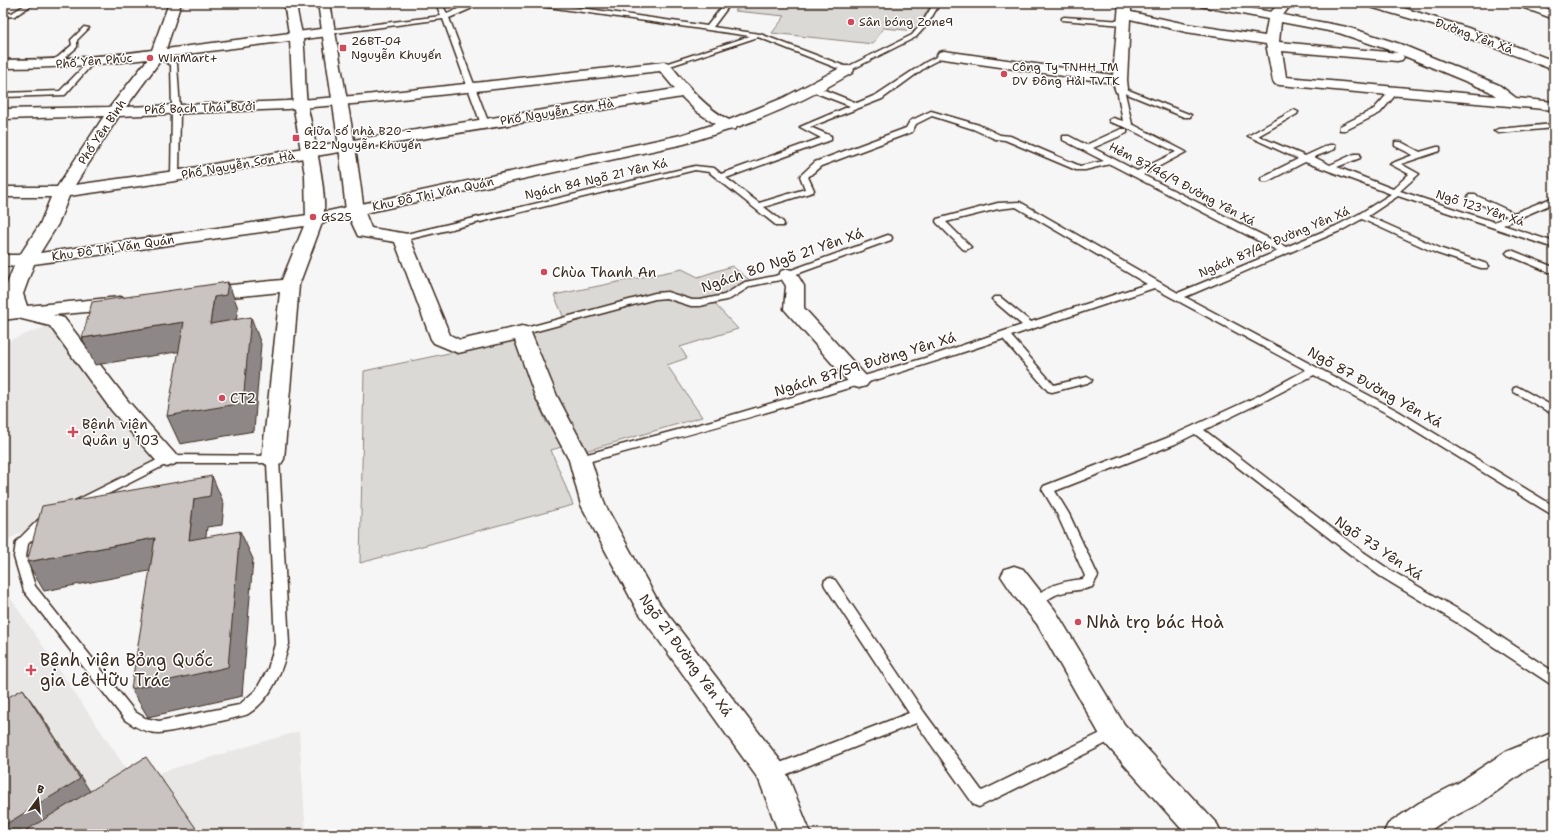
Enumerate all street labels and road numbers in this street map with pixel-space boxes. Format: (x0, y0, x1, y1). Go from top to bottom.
street label: Đường Yên Xá (1433, 15, 1516, 58)
street label: Phố Yên Phúc (55, 50, 133, 72)
street label: Phố Nguyễn Sơn Hà (499, 95, 616, 129)
street label: Phố Yên Bình (74, 96, 130, 168)
street label: Phố Bạch Thái Bưởi (144, 98, 256, 118)
street label: Hẻm 87/46/9 Đường Yên Xá (1106, 139, 1258, 230)
street label: Phố Nguyễn Sơn Hà (180, 147, 297, 183)
street label: Ngách 84 Ngõ 21 Yên Xá (523, 155, 669, 203)
street label: Khu Đô Thị Văn Quán (371, 173, 495, 215)
street label: Ngõ 123 Yên Xá (1434, 186, 1527, 230)
street label: Ngách 87/46 Đường Yên Xá (1196, 203, 1352, 281)
street label: Ngách 80 Ngõ 21 Yên Xá (698, 224, 866, 296)
street label: Khu Đô Thị Văn Quán (51, 231, 175, 265)
street label: Ngách 87/59 Đường Yên Xá (772, 328, 958, 400)
street label: Ngõ 87 Đường Yên Xá (1305, 343, 1446, 432)
street label: Ngõ 73 Yên Xá (1332, 512, 1427, 584)
street label: Ngõ 21 Đường Yên Xá (635, 590, 737, 720)

